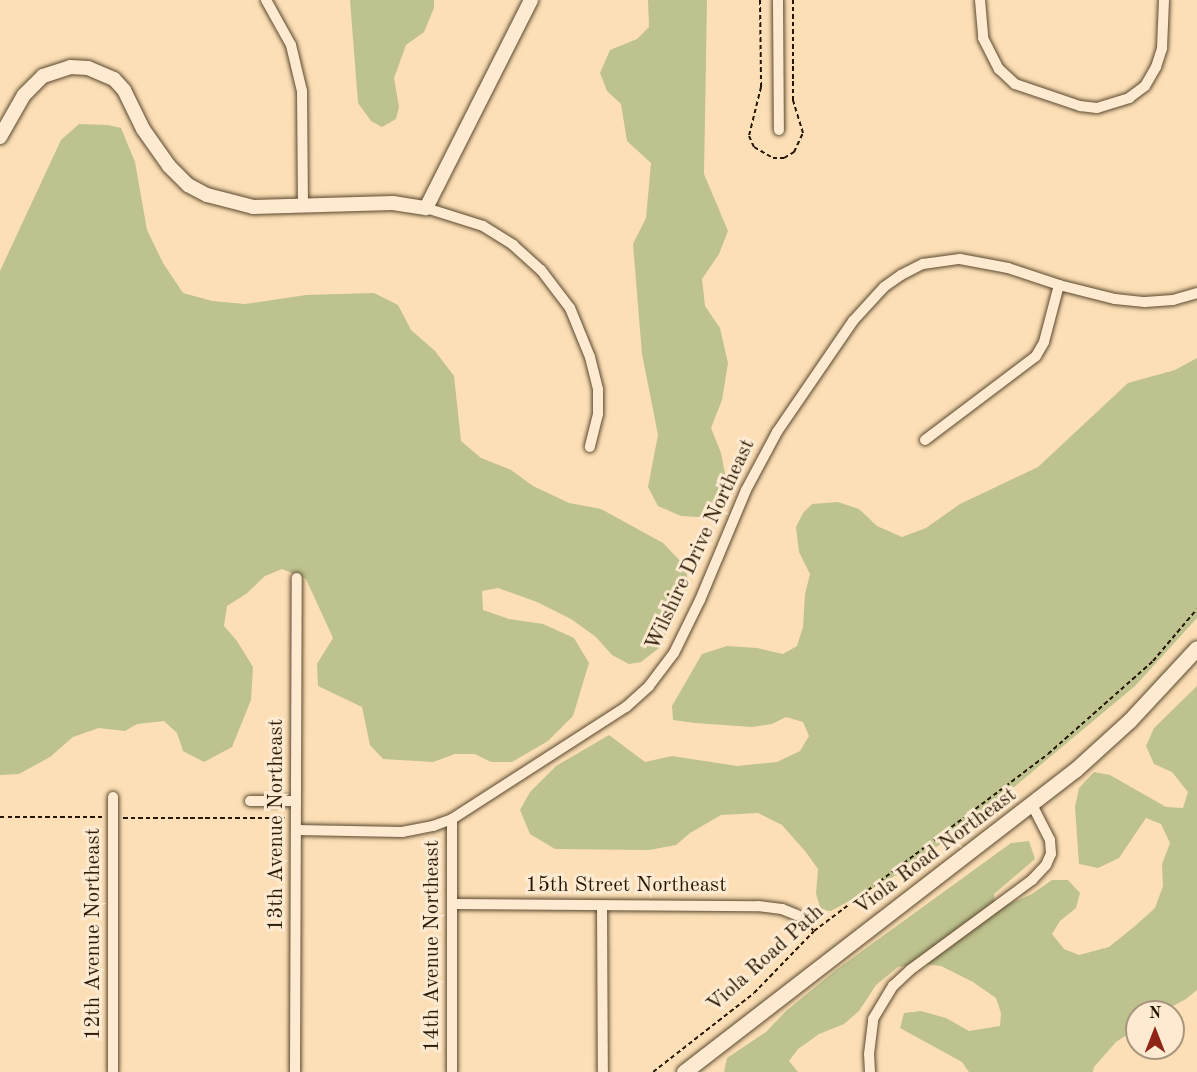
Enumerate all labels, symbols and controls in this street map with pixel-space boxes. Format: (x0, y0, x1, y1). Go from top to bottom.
street label: Wilshire Drive Northeast (641, 435, 761, 655)
street label: 13th Avenue Northeast (264, 719, 290, 931)
street label: Viola Road Northeast (850, 783, 1022, 921)
street label: 12th Avenue Northeast (81, 828, 107, 1040)
street label: 14th Avenue Northeast (420, 840, 446, 1052)
street label: 15th Street Northeast (525, 873, 727, 899)
street label: Viola Road Path (702, 900, 830, 1018)
north arrow (1125, 1000, 1185, 1060)
text: N (1149, 1006, 1161, 1022)

